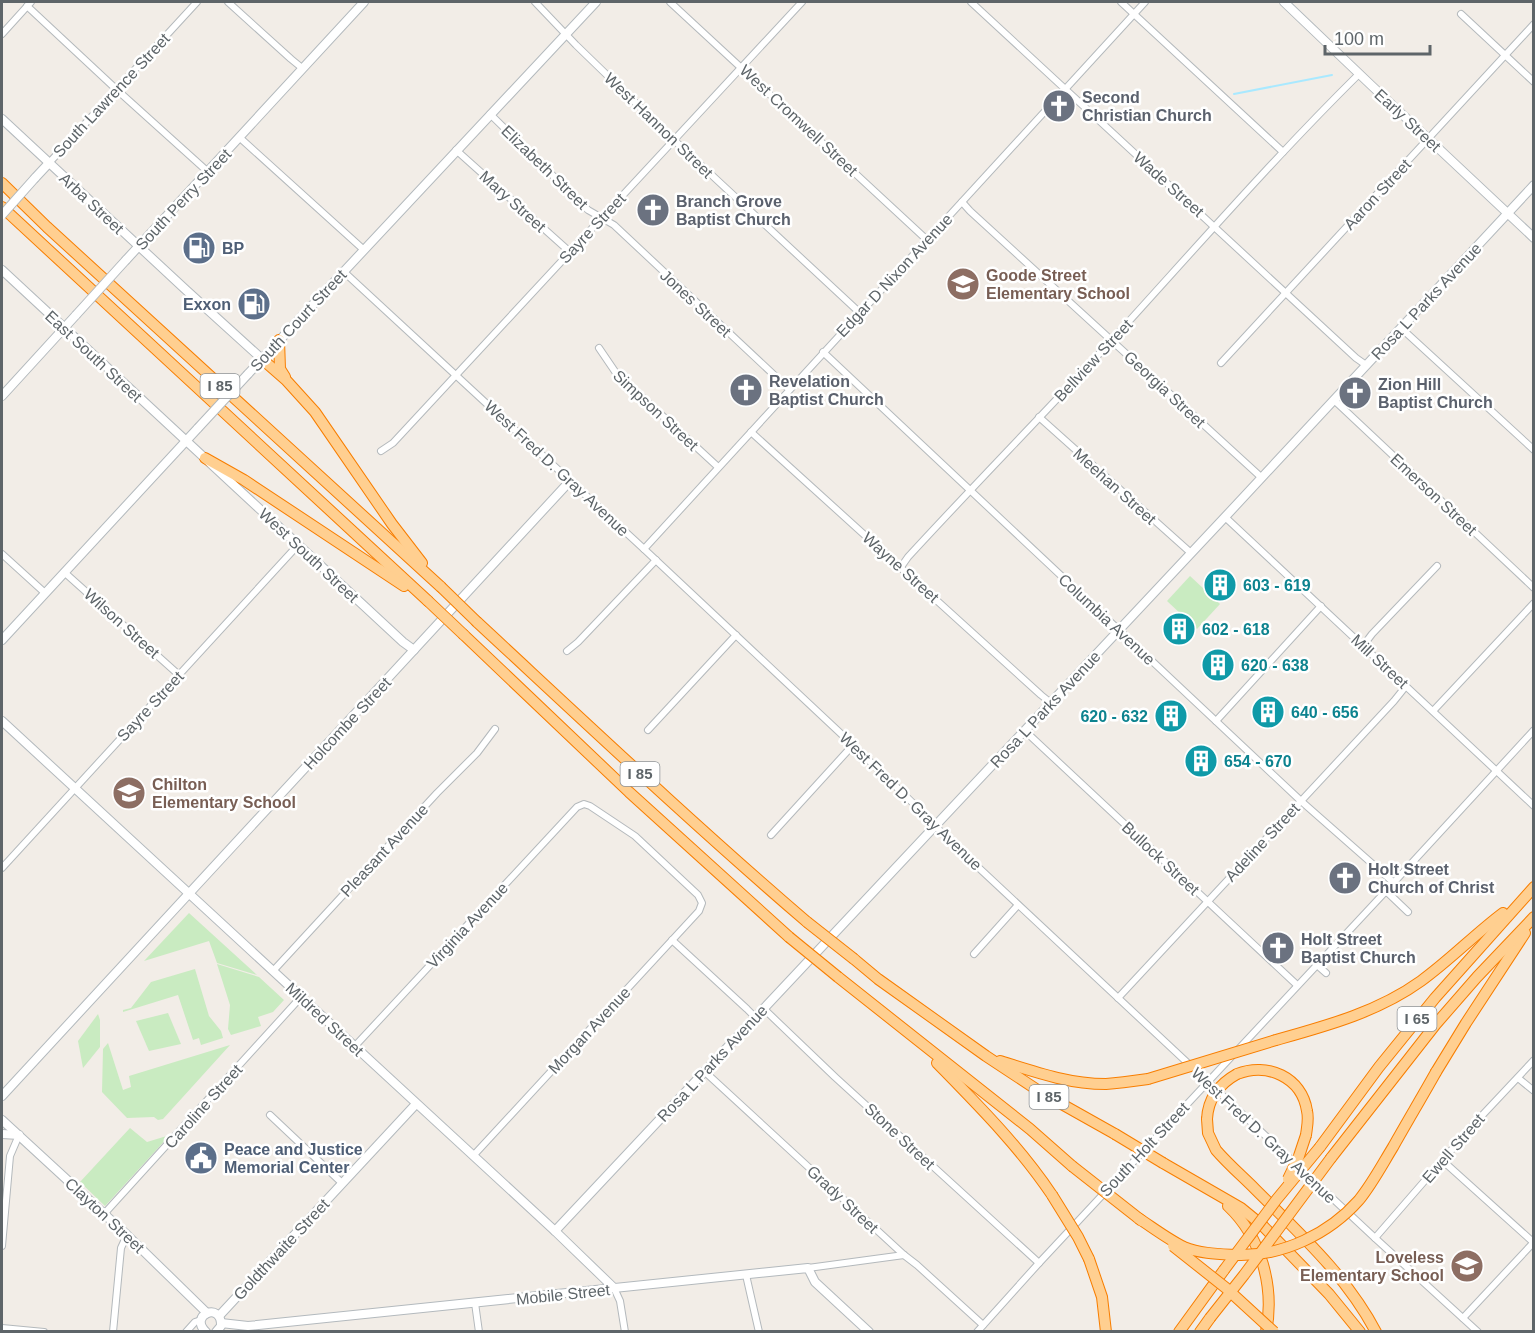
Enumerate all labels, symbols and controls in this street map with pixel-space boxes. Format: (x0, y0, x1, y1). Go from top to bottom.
scale bar (1325, 18, 1430, 56)
text: 100 m (1334, 29, 1384, 49)
street label: South Lawrence Street (50, 30, 173, 161)
street label: West Cromwell Street (736, 61, 861, 180)
street label: West Hannon Street (601, 69, 717, 182)
street label: Early Street (1371, 86, 1444, 155)
church icon: Second Christian Church (1041, 88, 1077, 124)
place label: Second Christian Church (1082, 89, 1212, 124)
street label: Elizabeth Street (498, 122, 592, 213)
street label: South Perry Street (132, 145, 235, 253)
street label: Wade Street (1130, 148, 1208, 221)
street label: Aaron Street (1341, 155, 1415, 233)
street label: Mary Street (476, 167, 549, 236)
street label: Arba Street (56, 170, 127, 238)
street label: Sayre Street (556, 190, 629, 267)
church icon: Branch Grove Baptist Church (635, 192, 671, 228)
place label: Branch Grove Baptist Church (676, 193, 791, 228)
street label: Edgar D Nixon Avenue (833, 210, 956, 340)
fuel station icon: BP (181, 230, 217, 266)
place label: BP (222, 240, 245, 257)
street label: Rosa L Parks Avenue (1368, 240, 1485, 363)
street label: South Court Street (247, 266, 350, 375)
school or university icon: Goode Street Elementary School (945, 266, 981, 302)
street label: Jones Street (657, 267, 735, 341)
place label: Goode Street Elementary School (986, 267, 1130, 302)
fuel station icon: Exxon (236, 286, 272, 322)
place label: Exxon (183, 296, 231, 313)
street label: East South Street (42, 307, 146, 406)
street label: Bellview Street (1051, 315, 1136, 405)
street label: Georgia Street (1121, 348, 1209, 431)
street label: Simpson Street (610, 367, 702, 454)
church icon: Revelation Baptist Church (728, 372, 764, 408)
place label: Revelation Baptist Church (769, 373, 884, 408)
road number: I 85 (200, 374, 240, 398)
church icon: Zion Hill Baptist Church (1337, 375, 1373, 411)
place label: Zion Hill Baptist Church (1378, 376, 1493, 411)
street label: West Fred D. Gray Avenue (481, 397, 632, 540)
street label: Meehan Street (1070, 445, 1160, 528)
street label: Emerson Street (1387, 450, 1481, 539)
street label: West South Street (255, 505, 362, 606)
street label: Wayne Street (859, 529, 943, 606)
building icon: 603 - 619 (1202, 567, 1238, 603)
street label: Columbia Avenue (1055, 570, 1158, 668)
place label: 603 - 619 (1243, 577, 1311, 594)
street label: Wilson Street (81, 585, 163, 662)
building icon: 602 - 618 (1161, 611, 1197, 647)
place label: 602 - 618 (1202, 621, 1270, 638)
street label: Mill Street (1348, 631, 1412, 692)
building icon: 620 - 638 (1200, 647, 1236, 683)
street label: Rosa L Parks Avenue (987, 648, 1104, 771)
place label: 620 - 638 (1241, 657, 1309, 674)
street label: Sayre Street (114, 668, 187, 745)
street label: Holcombe Street (301, 674, 395, 773)
building icon: 640 - 656 (1250, 694, 1286, 730)
building icon: 620 - 632 (1153, 698, 1189, 734)
place label: 640 - 656 (1291, 704, 1359, 721)
place label: 620 - 632 (1080, 708, 1148, 725)
street label: West Fred D. Gray Avenue (836, 729, 985, 874)
building icon: 654 - 670 (1183, 743, 1219, 779)
place label: 654 - 670 (1224, 753, 1292, 770)
road number: I 85 (620, 762, 660, 786)
school or university icon: Chilton Elementary School (111, 775, 147, 811)
place label: Chilton Elementary School (152, 776, 296, 811)
street label: Adeline Street (1222, 799, 1303, 885)
street label: Pleasant Avenue (337, 801, 432, 900)
street label: Bullock Street (1119, 818, 1203, 899)
church icon: Holt Street Church of Christ (1327, 860, 1363, 896)
place label: Holt Street Church of Christ (1368, 861, 1495, 896)
street label: Virginia Avenue (423, 879, 511, 972)
church icon: Holt Street Baptist Church (1260, 930, 1296, 966)
place label: Holt Street Baptist Church (1301, 931, 1416, 966)
street label: Mildred Street (282, 979, 367, 1060)
street label: Morgan Avenue (545, 984, 634, 1077)
street label: Rosa L Parks Avenue (654, 1002, 771, 1125)
road number: I 65 (1398, 1007, 1436, 1031)
street label: Caroline Street (161, 1061, 246, 1152)
street label: West Fred D. Gray Avenue (1188, 1064, 1339, 1207)
road number: I 85 (1030, 1085, 1068, 1109)
street label: South Holt Street (1097, 1099, 1193, 1200)
street label: Stone Street (861, 1100, 938, 1173)
street label: Ewell Street (1419, 1110, 1488, 1186)
public building icon: Peace and Justice Memorial Center (183, 1140, 219, 1176)
place label: Peace and Justice Memorial Center (224, 1141, 363, 1176)
street label: Grady Street (804, 1162, 882, 1237)
street label: Clayton Street (62, 1175, 148, 1257)
street label: Goldthwaite Street (230, 1195, 333, 1303)
school or university icon: Loveless Elementary School (1449, 1248, 1485, 1284)
place label: Loveless Elementary School (1300, 1249, 1444, 1284)
street label: Mobile Street (515, 1281, 611, 1308)

